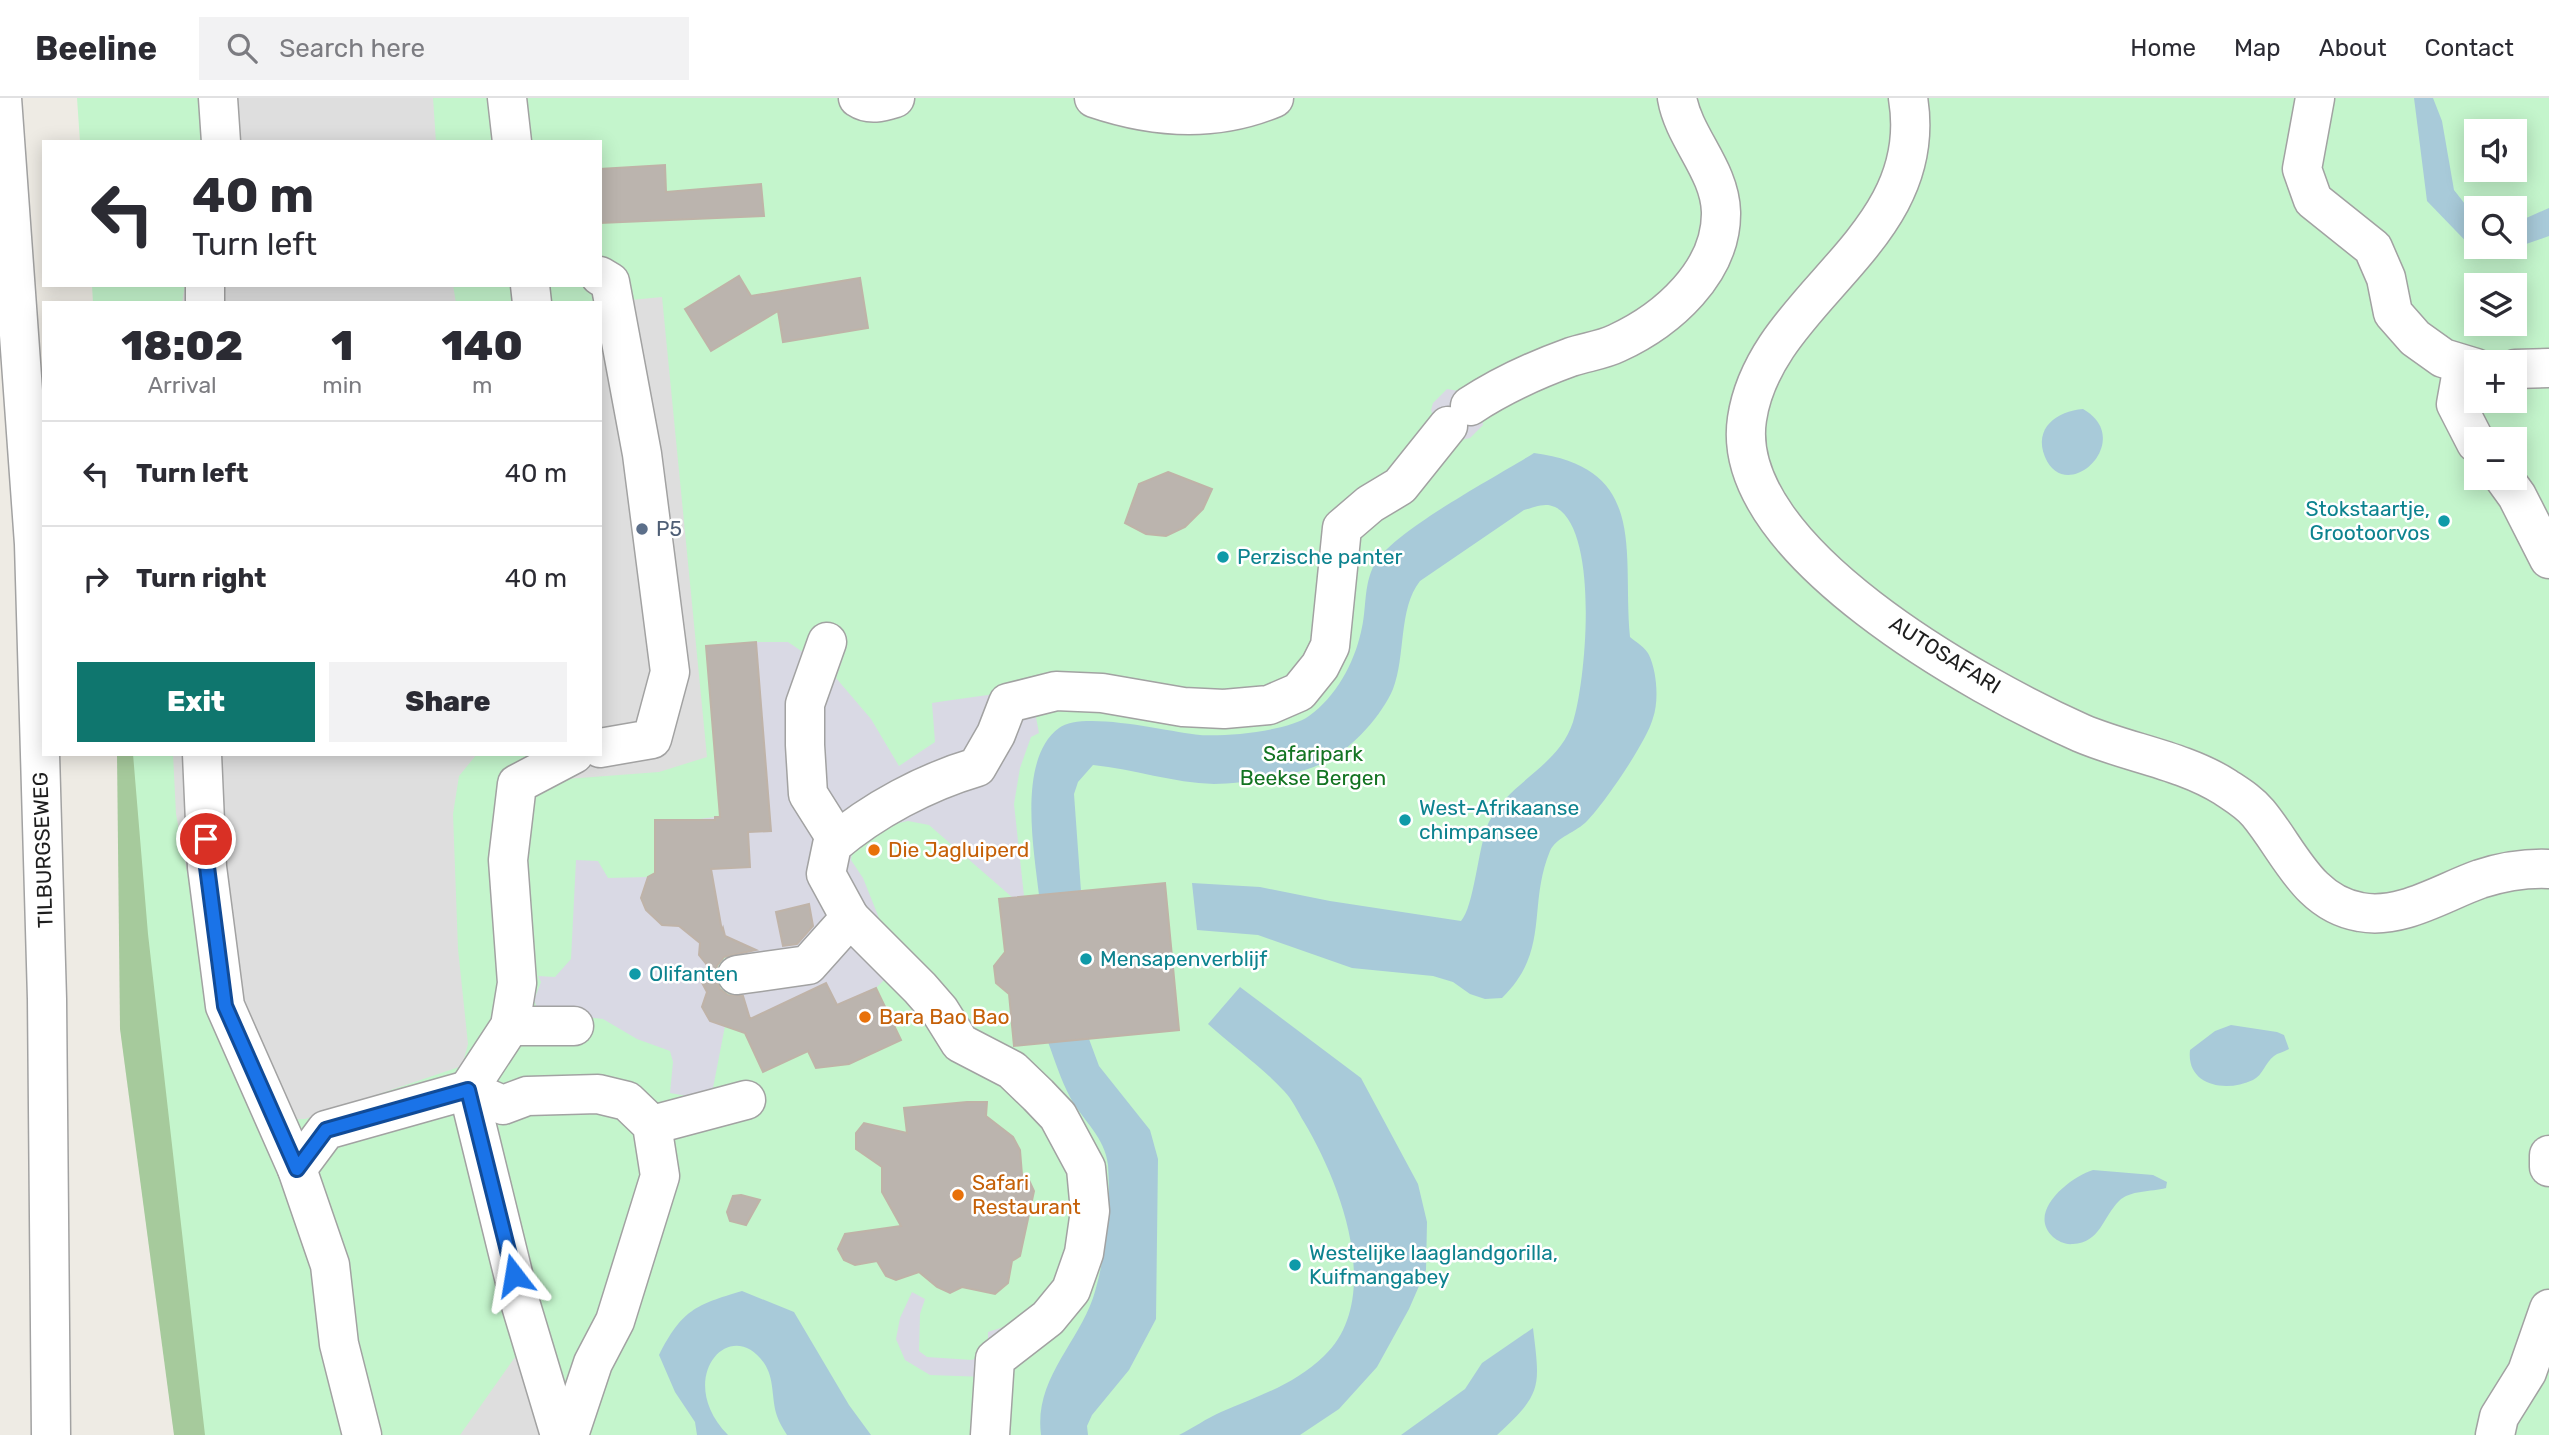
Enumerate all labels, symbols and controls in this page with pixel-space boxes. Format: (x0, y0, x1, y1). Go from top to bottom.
search box (199, 17, 689, 80)
text: Beeline (35, 29, 157, 68)
icon: search (223, 29, 261, 67)
text: Search here (279, 33, 425, 64)
text: Home (2130, 34, 2196, 62)
text: Map (2234, 34, 2281, 62)
text: About (2319, 34, 2387, 62)
text: Contact (2425, 34, 2514, 62)
map controls (2464, 119, 2527, 490)
button: sound (2464, 119, 2527, 182)
text: 40 m (192, 166, 314, 224)
icon: left (77, 168, 168, 259)
button: search (2464, 196, 2527, 259)
text: Turn left (192, 225, 317, 263)
button: layers (2464, 273, 2527, 336)
text: 18:02 (121, 321, 243, 371)
text: 1 (331, 321, 353, 371)
text: 140 (441, 321, 523, 371)
button: + (2464, 350, 2527, 413)
text: Arrival (148, 371, 217, 399)
text: min (322, 371, 362, 399)
text: m (472, 371, 492, 399)
button: − (2464, 427, 2527, 490)
icon: left (77, 455, 115, 493)
text: Turn left (136, 458, 248, 489)
text: 40 m (505, 458, 567, 489)
place label: Stokstaartje, Grootoorvos (2305, 496, 2430, 545)
marker: Stokstaartje, Grootoorvos (2436, 513, 2452, 529)
place label: P5 (656, 516, 682, 541)
marker: P5 (634, 521, 650, 537)
place label: Perzische panter (1237, 544, 1402, 569)
marker: Perzische panter (1215, 549, 1231, 565)
icon: right (77, 560, 115, 598)
text: Turn right (136, 563, 266, 594)
text: 40 m (505, 563, 567, 594)
street label: AUTOSAFARI (1885, 610, 2005, 699)
button: Exit (77, 662, 315, 742)
button: Share (329, 662, 567, 742)
park label: Safaripark Beekse Bergen (1240, 741, 1386, 790)
street label: TILBURGSEWEG (27, 772, 58, 928)
place label: West-Afrikaanse chimpansee (1419, 795, 1579, 844)
pin (176, 809, 236, 869)
marker: West-Afrikaanse chimpansee (1397, 812, 1413, 828)
icon: arrive (187, 820, 225, 858)
place label: Die Jagluiperd (888, 837, 1029, 862)
marker: Die Jagluiperd (866, 842, 882, 858)
place label: Mensapenverblijf (1100, 946, 1267, 971)
marker: Mensapenverblijf (1078, 951, 1094, 967)
place label: Olifanten (649, 961, 738, 986)
marker: Olifanten (627, 966, 643, 982)
place label: Bara Bao Bao (879, 1004, 1010, 1029)
marker: Bara Bao Bao (857, 1009, 873, 1025)
place label: Safari Restaurant (972, 1170, 1081, 1219)
marker: Safari Restaurant (950, 1187, 966, 1203)
position arrow (477, 1238, 551, 1312)
place label: Westelijke laaglandgorilla, Kuifmangabey (1309, 1240, 1558, 1289)
marker: Westelijke laaglandgorilla, Kuifmangabey (1287, 1257, 1303, 1273)

